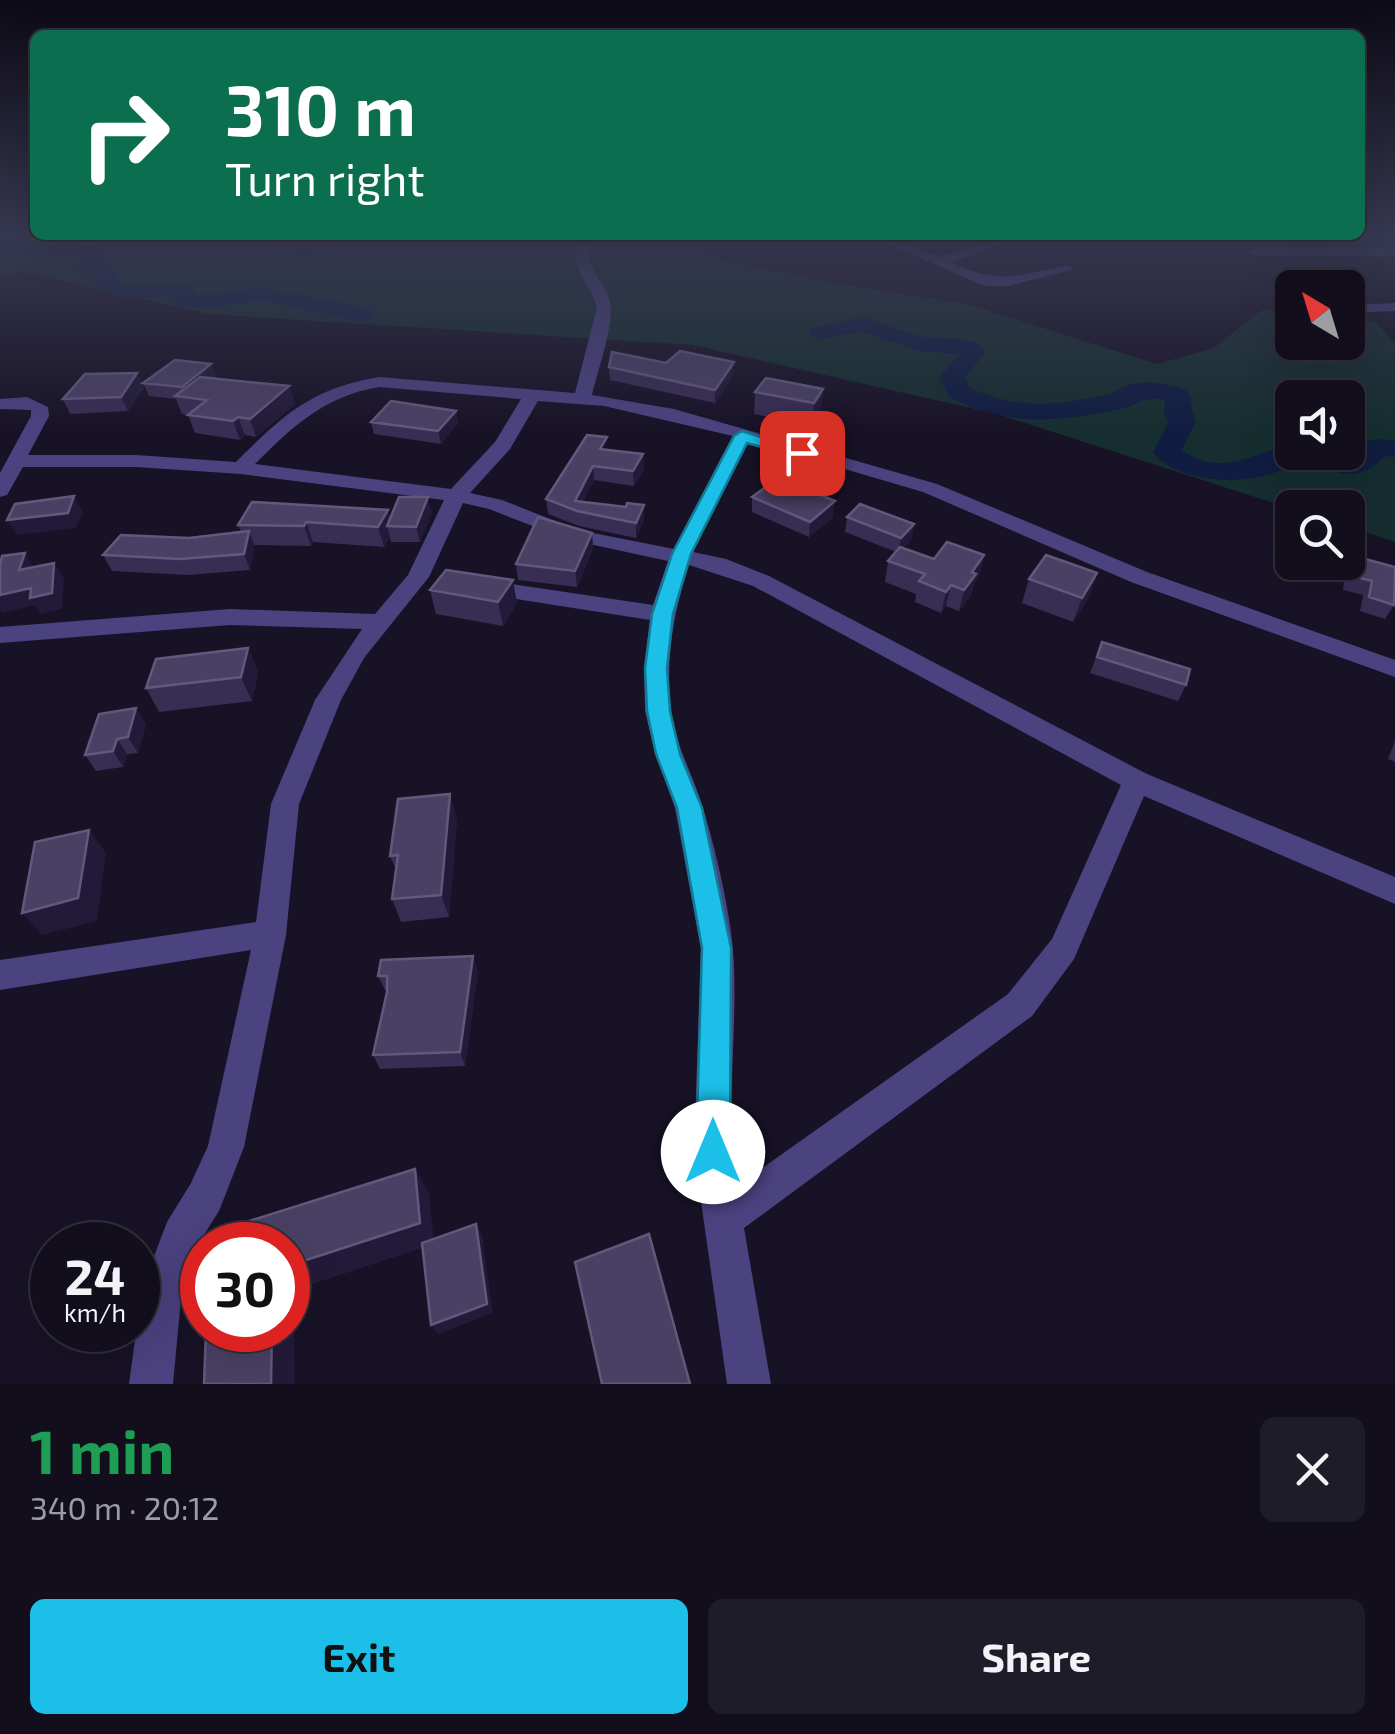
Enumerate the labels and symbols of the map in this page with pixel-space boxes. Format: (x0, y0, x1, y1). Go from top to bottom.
north arrow (1275, 270, 1365, 360)
pin (760, 411, 845, 496)
position arrow (661, 1100, 765, 1204)
speed limit sign: 30 (180, 1222, 310, 1352)

